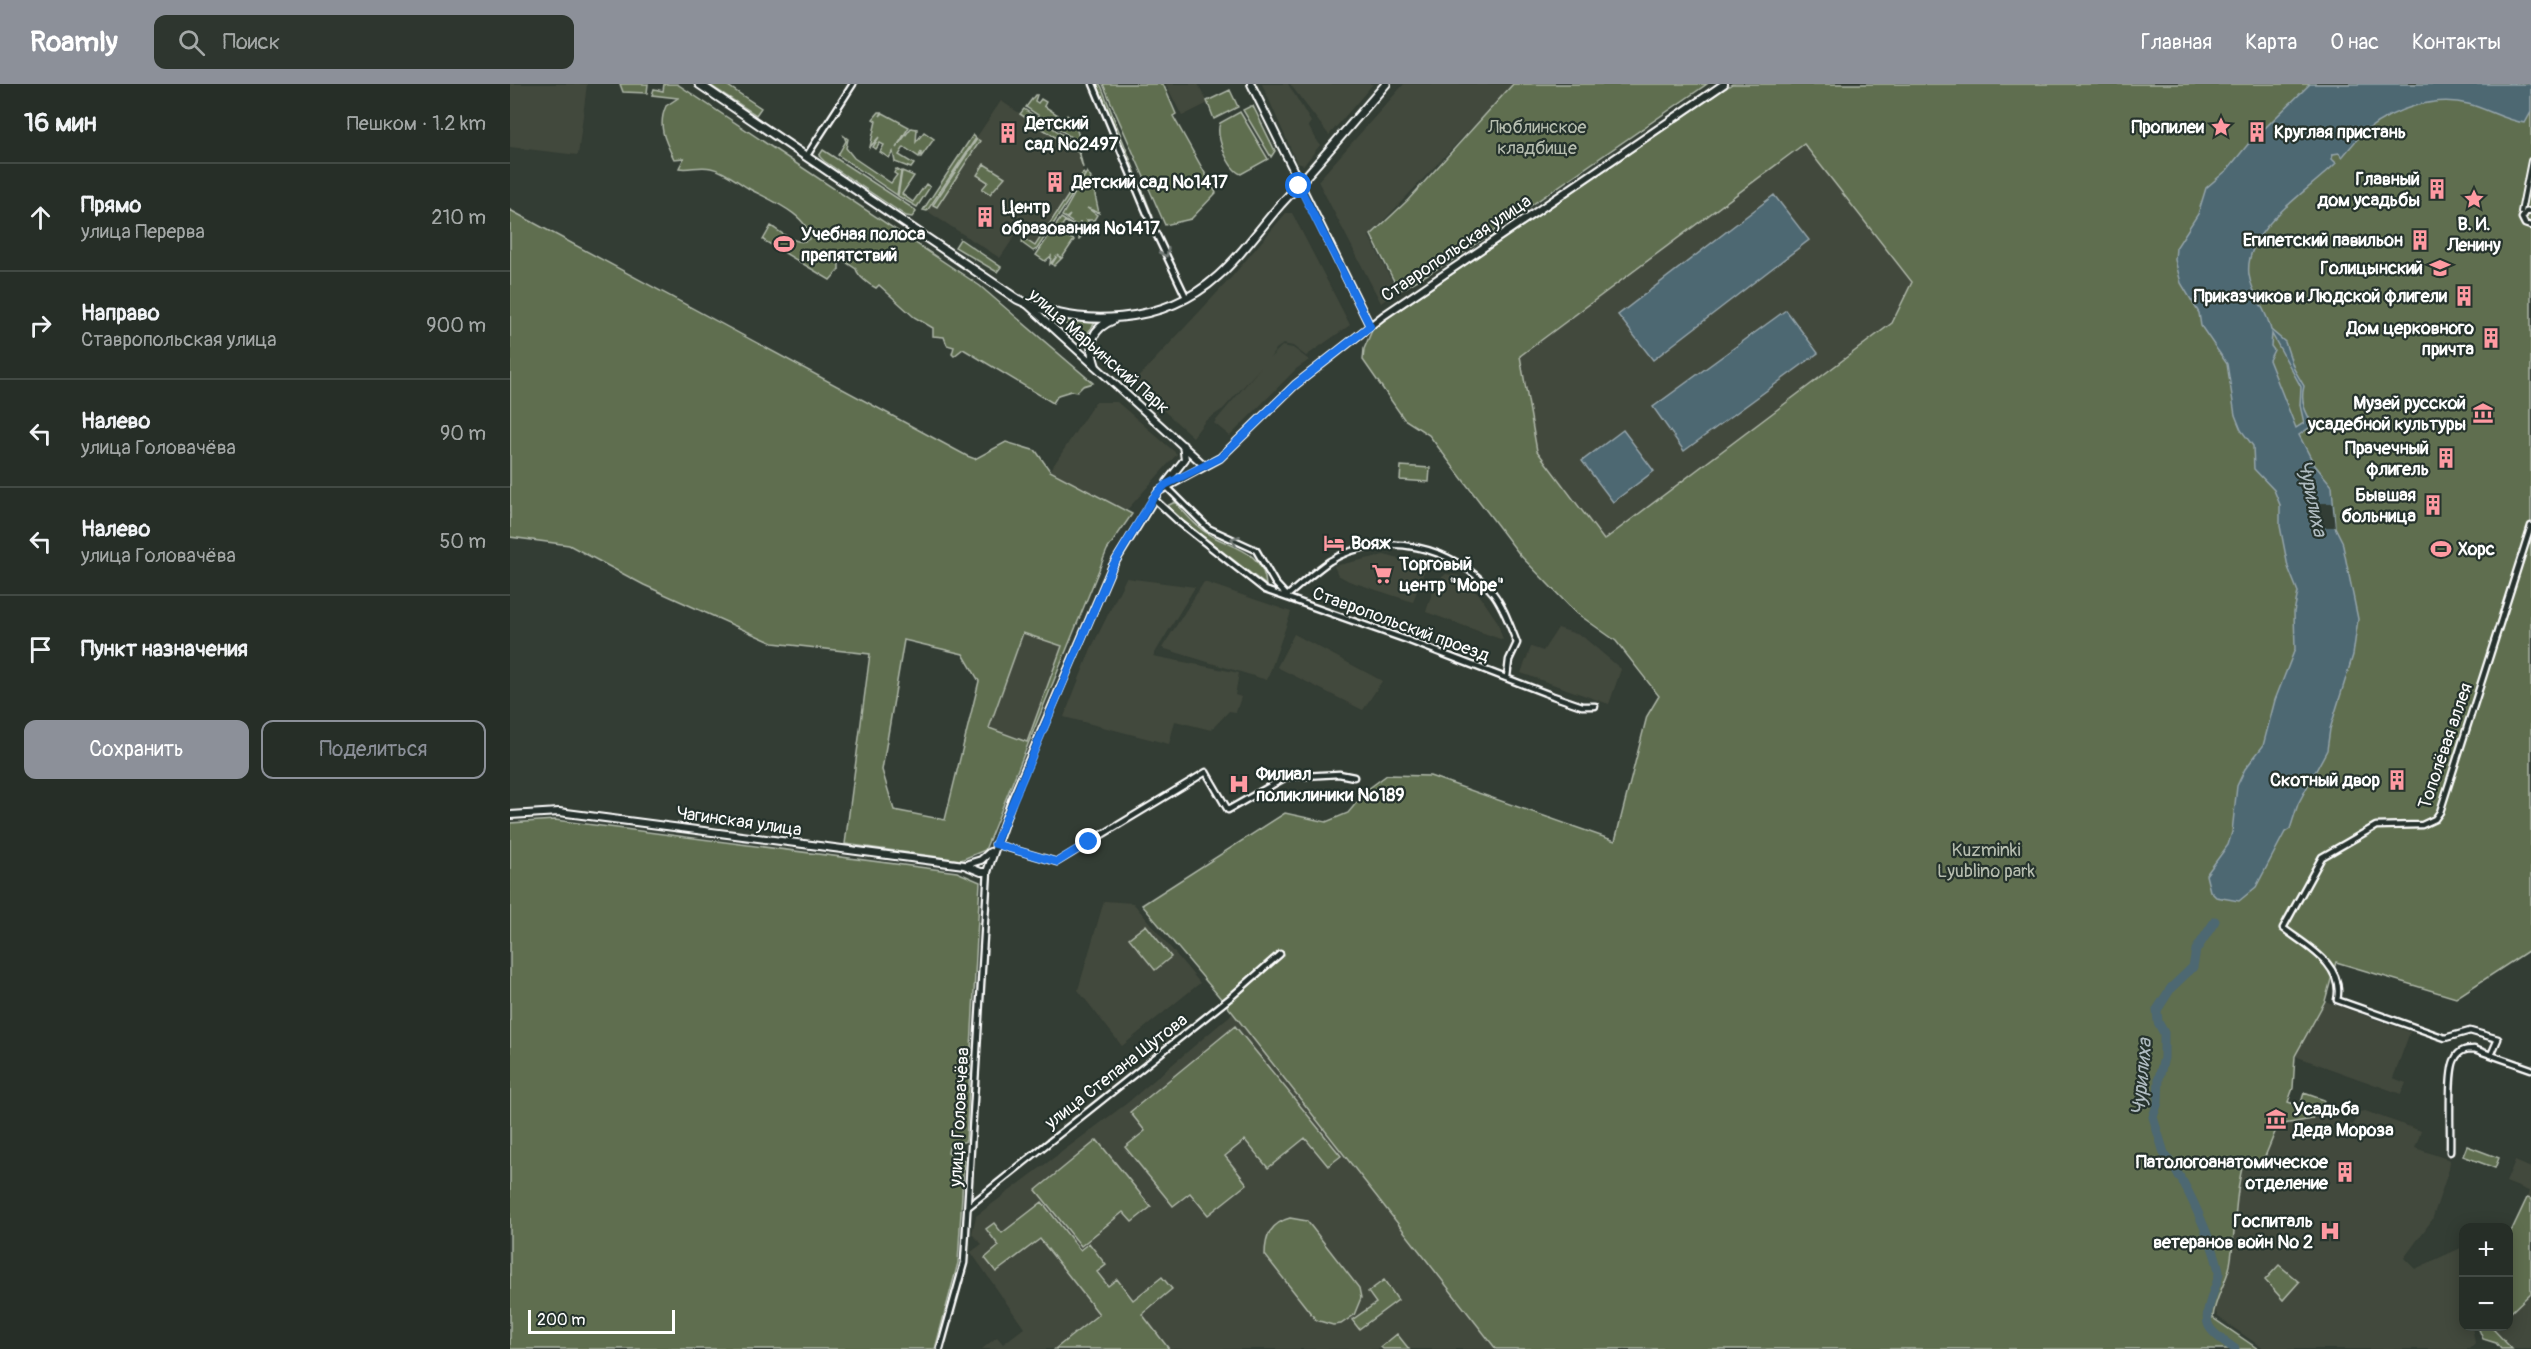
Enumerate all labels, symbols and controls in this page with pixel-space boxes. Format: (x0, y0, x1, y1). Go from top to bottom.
search box (154, 15, 574, 69)
text: Roamly (30, 25, 118, 60)
icon: search (175, 26, 208, 59)
text: Поиск (223, 28, 280, 56)
text: Главная (2141, 29, 2212, 56)
text: Карта (2245, 29, 2297, 56)
text: О нас (2330, 29, 2379, 56)
text: Контакты (2412, 29, 2501, 56)
text: 16 мин (24, 107, 97, 139)
text: Пешком · 1.2 km (347, 111, 486, 136)
place label: Детский сад №2497 (1024, 112, 1119, 156)
place icon: Пропилеи (2209, 115, 2233, 139)
park label: Люблинское кладбище (1487, 116, 1586, 160)
place label: Пропилеи (2132, 116, 2204, 139)
building icon: Круглая пристань (2245, 120, 2269, 144)
building icon: Детский сад №2497 (996, 121, 1020, 145)
place label: Круглая пристань (2274, 121, 2406, 144)
place label: Главный дом усадьбы (2317, 168, 2420, 212)
building icon: Детский сад №1417 (1043, 170, 1067, 194)
place label: Детский сад №1417 (1071, 171, 1228, 194)
route start (1285, 172, 1311, 198)
building icon: Главный дом усадьбы (2425, 177, 2449, 201)
place icon: В. И. Ленину (2462, 187, 2486, 211)
street label: Ставропольская улица (1377, 190, 1536, 307)
text: Прямо (81, 191, 141, 219)
place label: Центр образования №1417 (1001, 196, 1160, 240)
icon: ahead (24, 201, 57, 234)
text: 210 m (431, 205, 486, 230)
building icon: Центр образования №1417 (973, 205, 997, 229)
place label: В. И. Ленину (2446, 213, 2501, 257)
text: улица Перерва (81, 219, 205, 244)
place label: Учебная полоса препятствий (801, 223, 926, 267)
building icon: Египетский павильон (2408, 228, 2432, 252)
place label: Египетский павильон (2243, 229, 2403, 252)
sports icon: Учебная полоса препятствий (772, 232, 796, 256)
one-way arrow (1158, 247, 1170, 258)
school or university icon: Голицынский (2428, 256, 2452, 280)
place label: Голицынский (2320, 257, 2423, 280)
street label: улица Марьинский Парк (1023, 283, 1174, 419)
building icon: Приказчиков и Людской флигели (2452, 284, 2476, 308)
place label: Приказчиков и Людской флигели (2194, 285, 2447, 308)
text: Направо (81, 299, 160, 327)
icon: right (24, 309, 57, 342)
text: 900 m (426, 313, 486, 338)
place label: Дом церковного причта (2346, 317, 2475, 361)
building icon: Дом церковного причта (2479, 326, 2503, 350)
text: Ставропольская улица (81, 327, 277, 352)
place label: Музей русской усадебной культуры (2307, 392, 2466, 436)
museum icon: Музей русской усадебной культуры (2471, 401, 2495, 425)
text: Налево (81, 407, 150, 435)
icon: left (24, 417, 57, 450)
text: 90 m (440, 421, 486, 446)
text: улица Головачёва (81, 435, 236, 460)
place label: Прачечный флигель (2345, 437, 2429, 481)
building icon: Прачечный флигель (2434, 446, 2458, 470)
water label: Чурилиха (2292, 458, 2333, 540)
place label: Бывшая больница (2342, 484, 2417, 528)
building icon: Бывшая больница (2421, 493, 2445, 517)
text: Налево (81, 515, 150, 543)
icon: left (24, 525, 57, 558)
text: 50 m (439, 529, 486, 554)
hotel icon: Вояж (1322, 531, 1346, 555)
place label: Вояж (1351, 532, 1391, 555)
one-way arrow (1230, 535, 1241, 547)
sports icon: Хорс (2429, 537, 2453, 561)
place label: Хорс (2458, 538, 2495, 561)
text: улица Головачёва (81, 543, 236, 568)
place label: Торговый центр "Море" (1398, 553, 1504, 597)
supermarket icon: Торговый центр "Море" (1370, 562, 1394, 586)
street label: Ставропольский проезд (1309, 582, 1493, 667)
icon: arrive (24, 633, 57, 666)
text: Пункт назначения (81, 635, 248, 663)
street label: Тополёвая аллея (2413, 680, 2478, 812)
button: Сохранить (24, 720, 249, 779)
button: Поделиться (261, 720, 486, 779)
place label: Филиал поликлиники №189 (1255, 763, 1404, 807)
building icon: Скотный двор (2385, 768, 2409, 792)
place label: Скотный двор (2270, 769, 2381, 792)
hospital icon: Филиал поликлиники №189 (1227, 772, 1251, 796)
street label: Чагинская улица (675, 801, 803, 842)
route end (1075, 828, 1101, 854)
park label: Kuzminki Lyublino park (1937, 839, 2035, 883)
street label: улица Степана Шутова (1040, 1009, 1192, 1135)
water label: Чурилиха (2126, 1036, 2157, 1117)
street label: улица Головачёва (944, 1047, 975, 1188)
place label: Усадьба Деда Мороза (2292, 1098, 2394, 1142)
museum icon: Усадьба Деда Мороза (2264, 1107, 2288, 1131)
place label: Патологоанатомическое отделение (2136, 1151, 2329, 1195)
building icon: Патологоанатомическое отделение (2333, 1160, 2357, 1184)
place label: Госпиталь ветеранов войн № 2 (2153, 1210, 2313, 1254)
hospital icon: Госпиталь ветеранов войн № 2 (2318, 1219, 2342, 1243)
map controls (2459, 1223, 2513, 1331)
button: + (2459, 1223, 2513, 1277)
button: − (2459, 1277, 2513, 1331)
scale bar (528, 1307, 675, 1334)
text: 200 m (537, 1310, 585, 1330)

